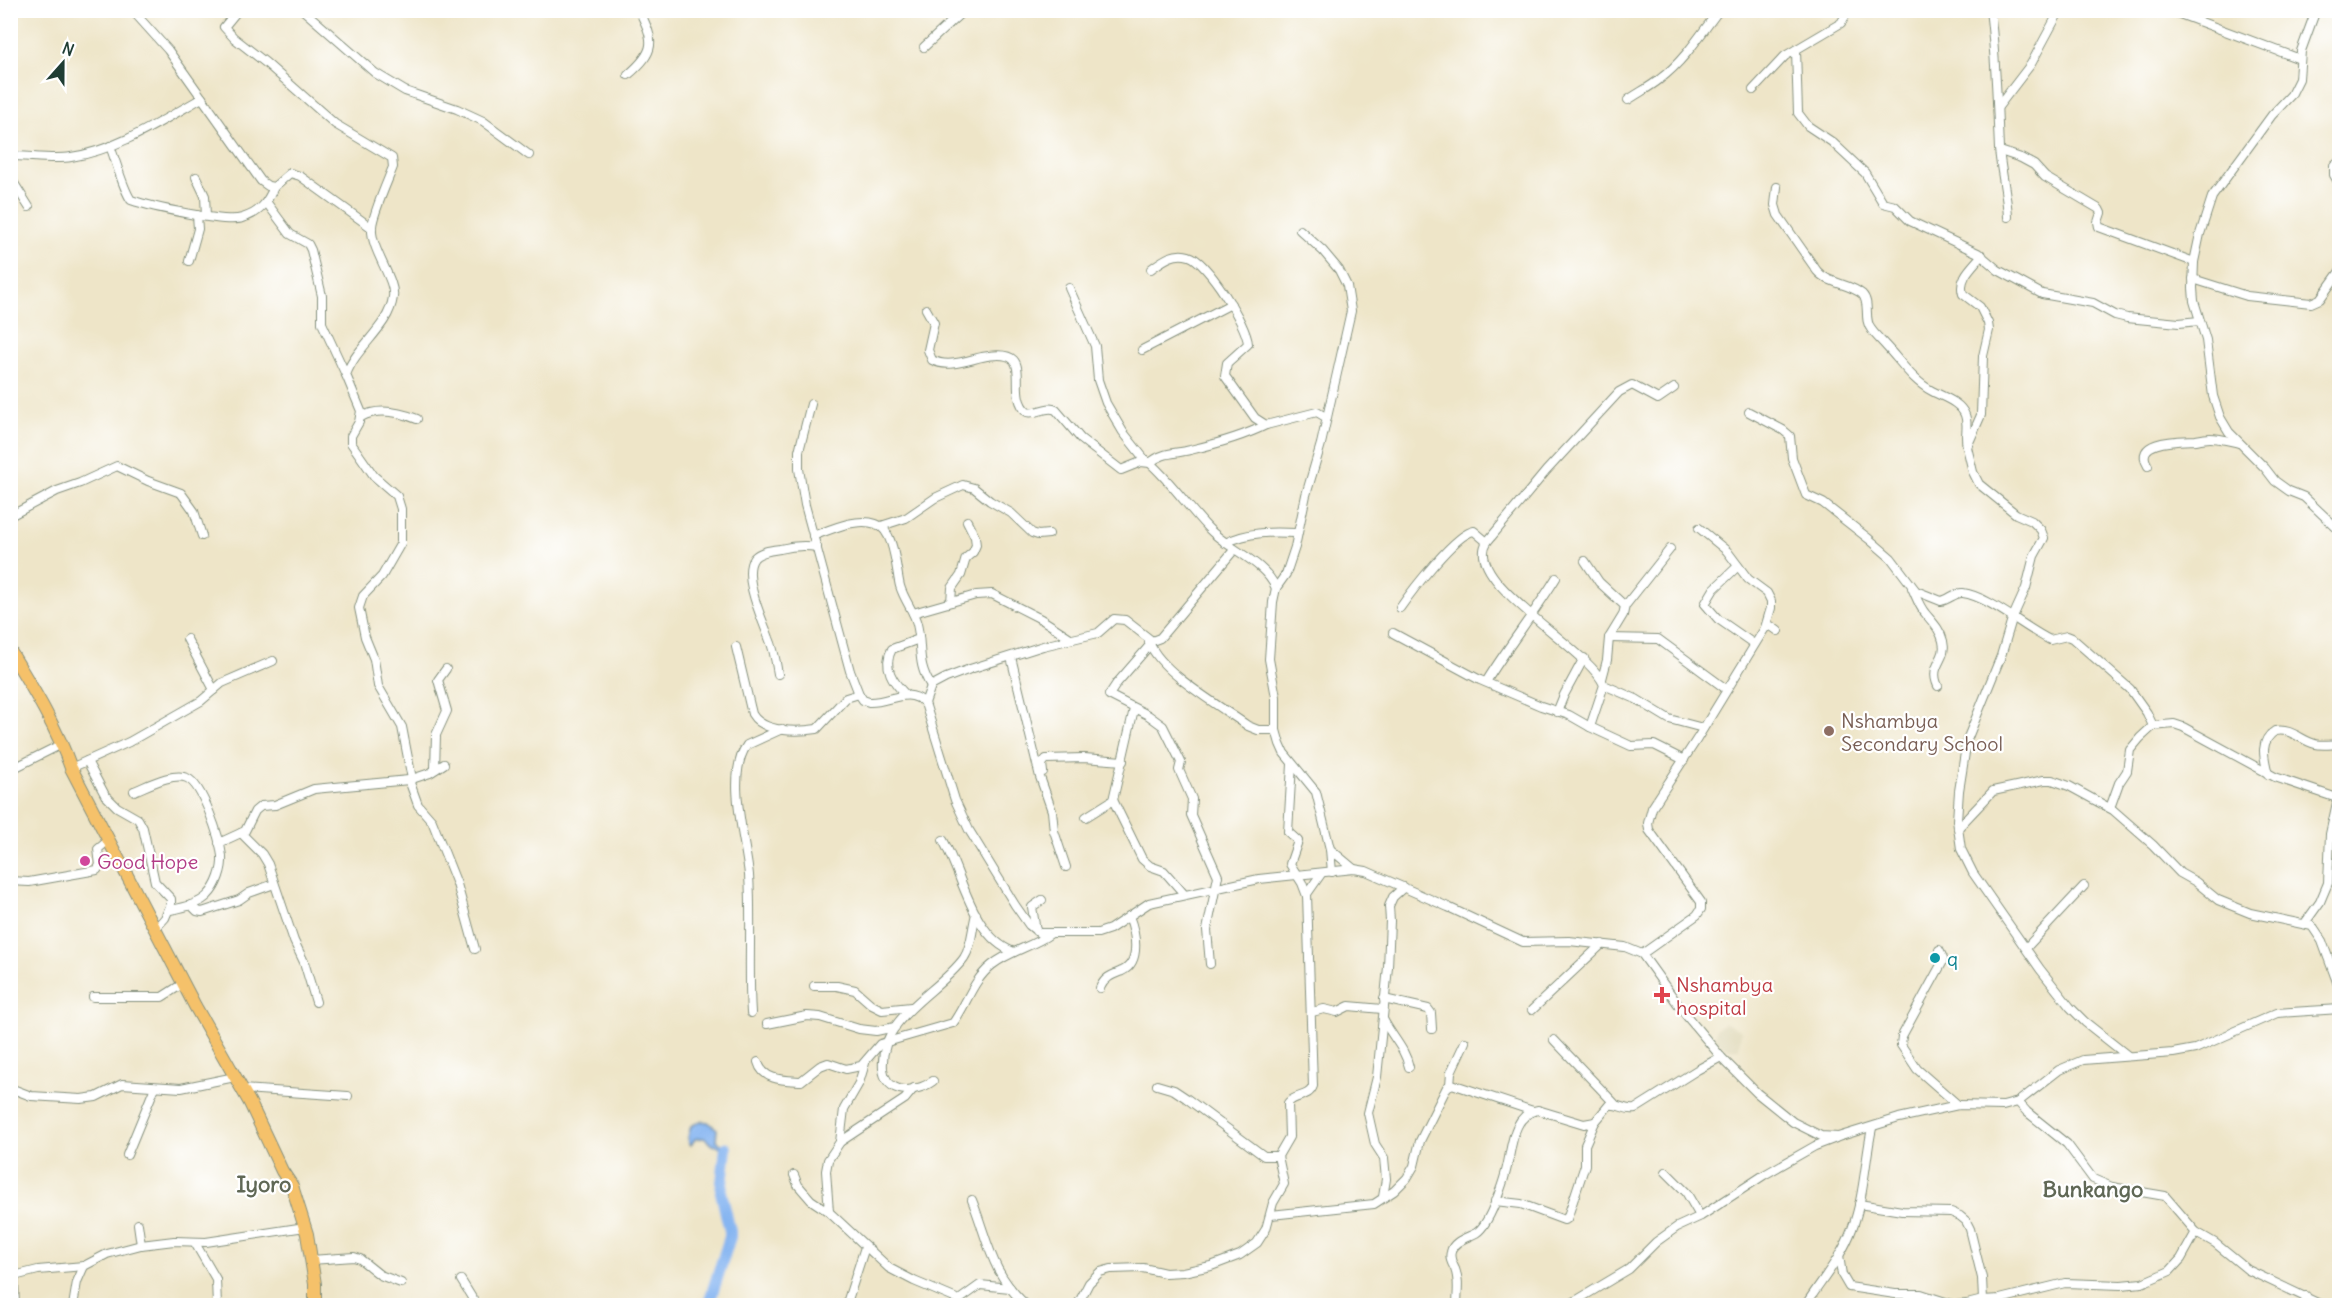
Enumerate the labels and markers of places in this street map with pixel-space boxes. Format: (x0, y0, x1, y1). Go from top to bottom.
place label: Nshambya Secondary School (1841, 708, 2003, 756)
marker: Nshambya Secondary School (1822, 724, 1836, 738)
place label: Good Hope (97, 849, 198, 874)
marker: Good Hope (78, 854, 92, 868)
place label: q (1947, 946, 1958, 971)
marker: q (1928, 951, 1942, 965)
place label: Nshambya hospital (1676, 972, 1773, 1020)
marker: Nshambya hospital (1653, 986, 1671, 1004)

